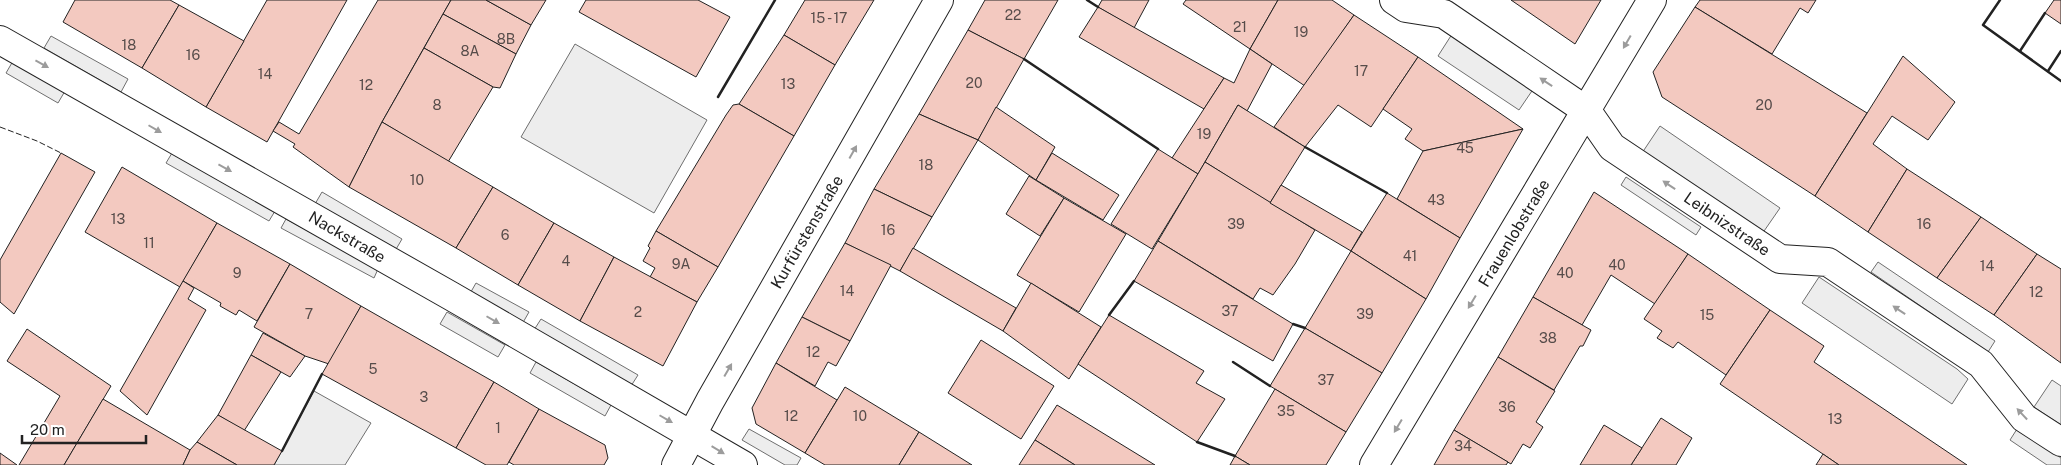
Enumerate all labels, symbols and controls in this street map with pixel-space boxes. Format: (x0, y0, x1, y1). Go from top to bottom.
house number: 22 (1005, 7, 1021, 23)
house number: 15 - 17 (810, 10, 848, 26)
house number: 21 (1233, 19, 1247, 35)
house number: 19 (1294, 24, 1308, 40)
house number: 8B (497, 31, 515, 47)
one-way arrow (1623, 36, 1632, 49)
house number: 18 (122, 37, 136, 53)
house number: 8A (460, 43, 480, 59)
house number: 16 (186, 47, 200, 63)
one-way arrow (36, 60, 49, 69)
house number: 17 (1354, 63, 1368, 79)
house number: 14 (258, 66, 272, 82)
house number: 20 (966, 75, 982, 91)
house number: 13 (781, 76, 795, 92)
house number: 12 (359, 77, 373, 93)
one-way arrow (1539, 78, 1553, 87)
house number: 8 (432, 97, 442, 113)
house number: 20 (1756, 97, 1772, 113)
one-way arrow (149, 124, 162, 133)
house number: 19 (1197, 126, 1211, 142)
house number: 45 (1456, 140, 1474, 156)
one-way arrow (848, 146, 857, 159)
house number: 18 (919, 157, 933, 173)
one-way arrow (218, 163, 231, 172)
house number: 10 (410, 172, 424, 188)
street label: Kurfürstenstraße (767, 172, 847, 292)
street label: Frauenlobstraße (1474, 176, 1554, 290)
one-way arrow (1662, 180, 1676, 190)
street label: Leibnizstraße (1680, 188, 1774, 260)
house number: 43 (1427, 192, 1445, 208)
street label: Nackstraße (305, 207, 389, 267)
house number: 13 (111, 211, 125, 227)
house number: 39 (1227, 216, 1245, 232)
house number: 16 (1917, 216, 1931, 232)
house number: 16 (881, 222, 895, 238)
house number: 6 (501, 227, 510, 243)
house number: 11 (143, 235, 155, 251)
house number: 41 (1403, 248, 1417, 264)
house number: 4 (562, 253, 571, 269)
house number: 9A (672, 256, 690, 272)
house number: 40 (1608, 257, 1626, 273)
house number: 14 (1980, 258, 1994, 274)
house number: 9 (233, 265, 242, 281)
house number: 40 (1556, 265, 1574, 281)
house number: 14 (840, 283, 854, 299)
house number: 12 (2029, 284, 2043, 300)
one-way arrow (1468, 295, 1477, 308)
house number: 37 (1222, 303, 1238, 319)
house number: 2 (634, 304, 642, 320)
one-way arrow (1893, 305, 1906, 315)
house number: 7 (305, 306, 313, 322)
house number: 39 (1356, 306, 1374, 322)
house number: 15 (1700, 307, 1714, 323)
one-way arrow (486, 316, 501, 324)
house number: 38 (1539, 330, 1557, 346)
house number: 12 (806, 344, 820, 360)
house number: 5 (369, 361, 378, 377)
one-way arrow (724, 363, 733, 376)
house number: 37 (1318, 372, 1334, 388)
house number: 3 (420, 389, 429, 405)
house number: 36 (1498, 399, 1516, 415)
house number: 35 (1277, 403, 1295, 419)
house number: 12 (784, 408, 798, 424)
house number: 10 (853, 408, 867, 424)
one-way arrow (2016, 408, 2027, 420)
house number: 13 (1828, 411, 1842, 427)
scale bar (22, 412, 146, 444)
one-way arrow (660, 415, 673, 424)
house number: 1 (495, 420, 501, 436)
one-way arrow (1393, 420, 1402, 433)
text: 20 m (30, 421, 65, 438)
house number: 34 (1454, 438, 1472, 454)
one-way arrow (712, 445, 725, 454)

